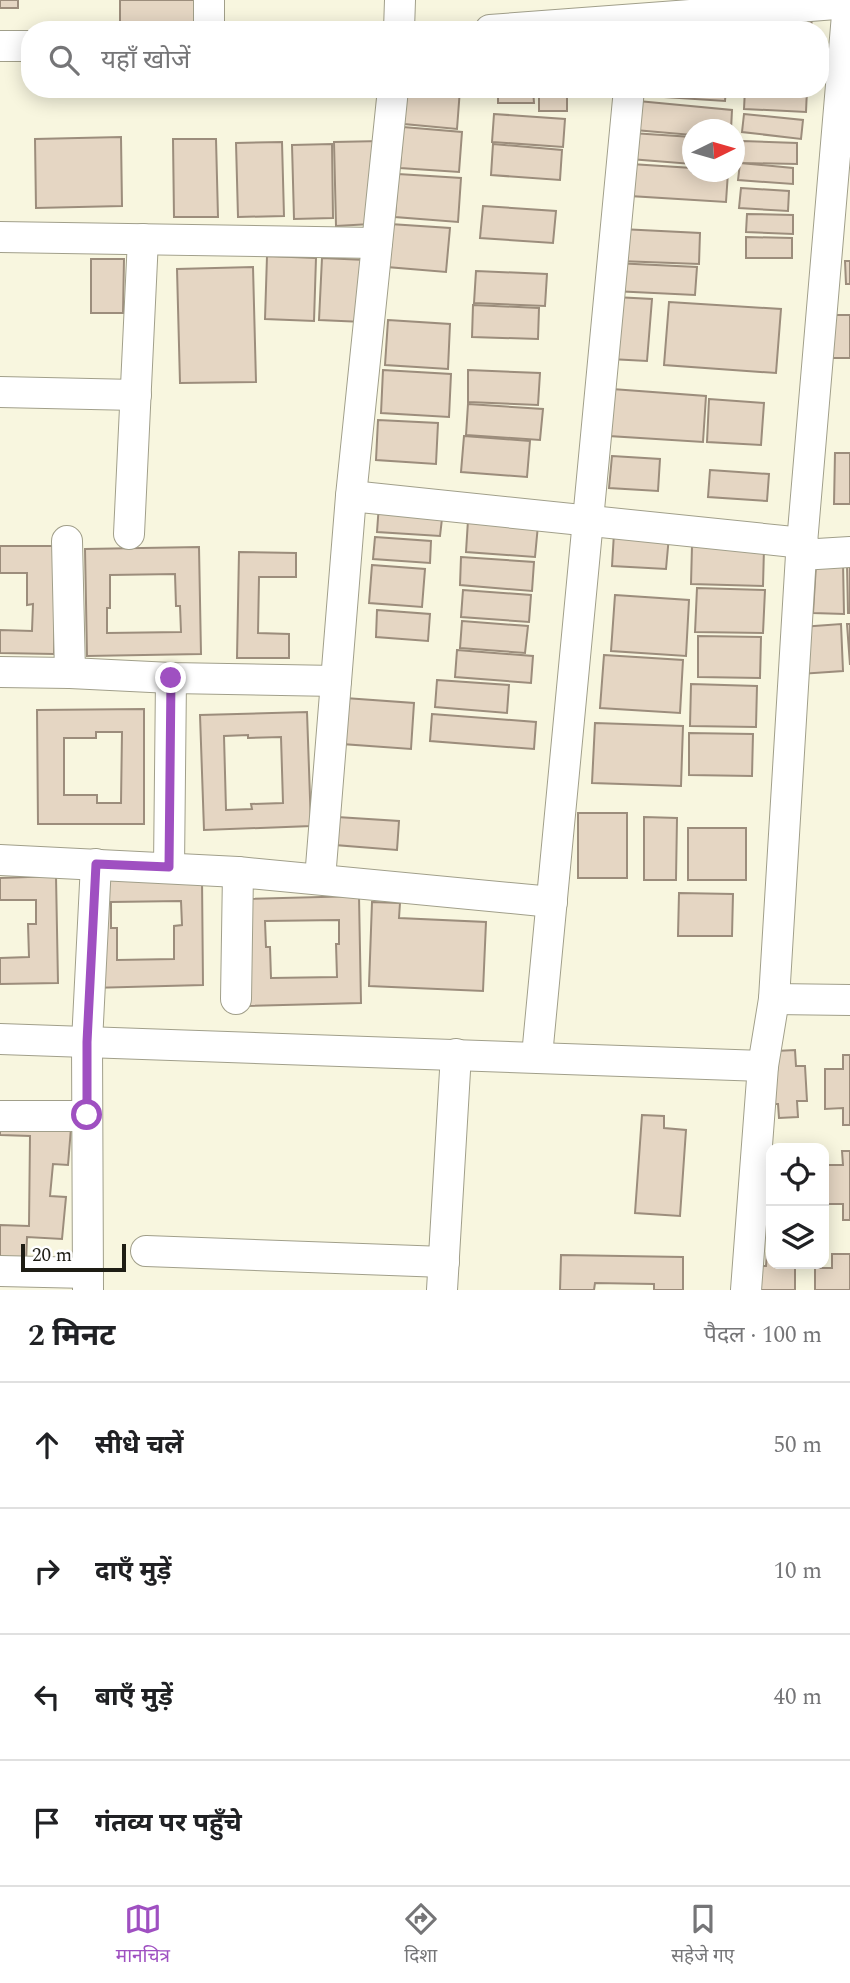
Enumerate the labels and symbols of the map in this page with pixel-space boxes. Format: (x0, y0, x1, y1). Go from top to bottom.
north arrow (682, 119, 745, 182)
route end (155, 662, 186, 693)
route start (71, 1099, 102, 1130)
scale bar (21, 1241, 126, 1273)

